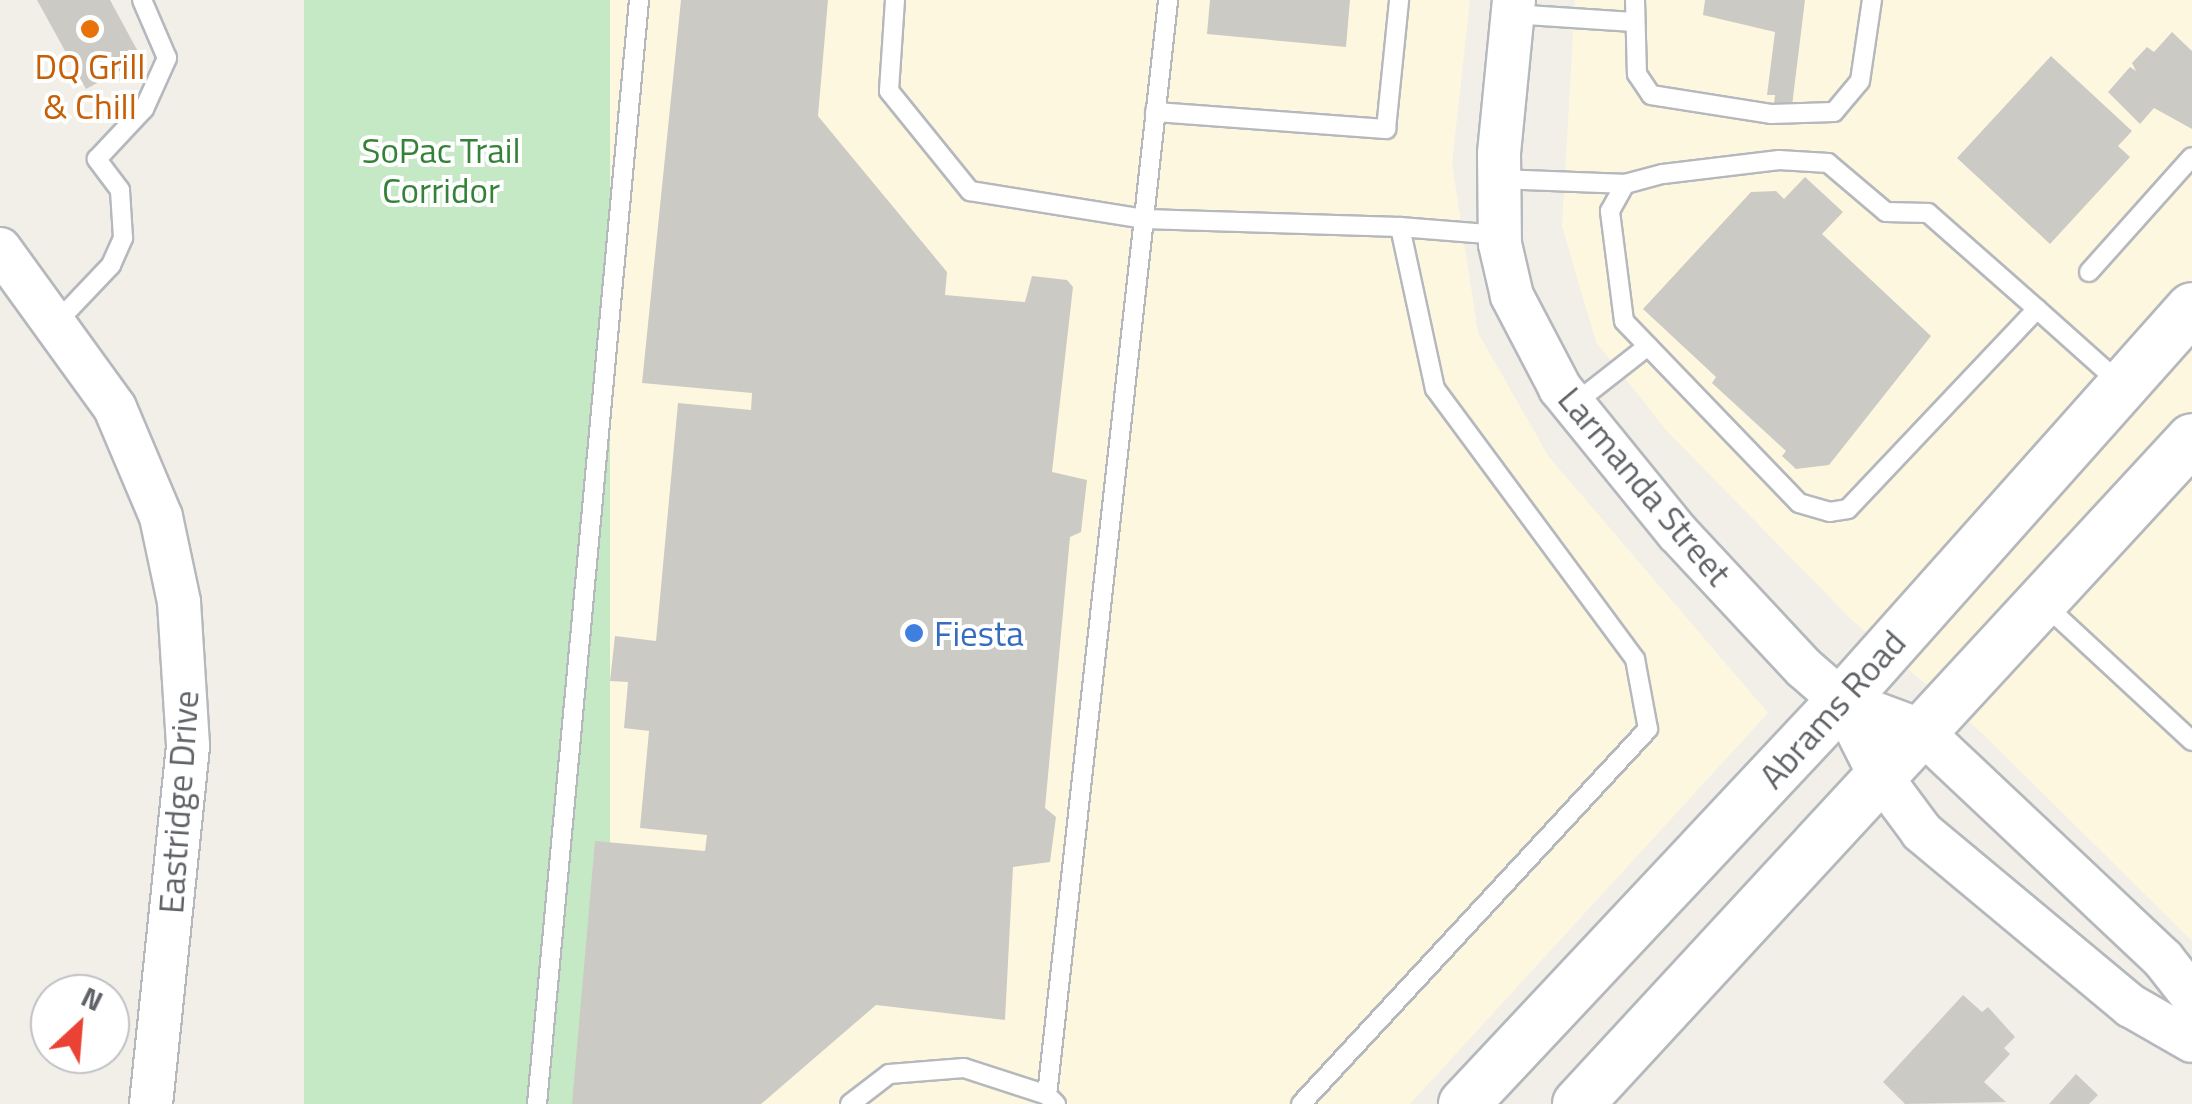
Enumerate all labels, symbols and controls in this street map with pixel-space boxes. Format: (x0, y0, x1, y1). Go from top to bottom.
marker: DQ Grill & Chill (79, 18, 101, 40)
place label: DQ Grill & Chill (35, 45, 145, 127)
park label: SoPac Trail Corridor (361, 129, 521, 211)
street label: Larmanda Street (1550, 378, 1740, 594)
place label: Fiesta (934, 612, 1024, 654)
street label: Abrams Road (1750, 621, 1914, 797)
marker: Fiesta (903, 622, 925, 644)
street label: Eastridge Drive (149, 689, 207, 915)
north arrow (30, 974, 130, 1074)
text: N (74, 975, 111, 1022)

